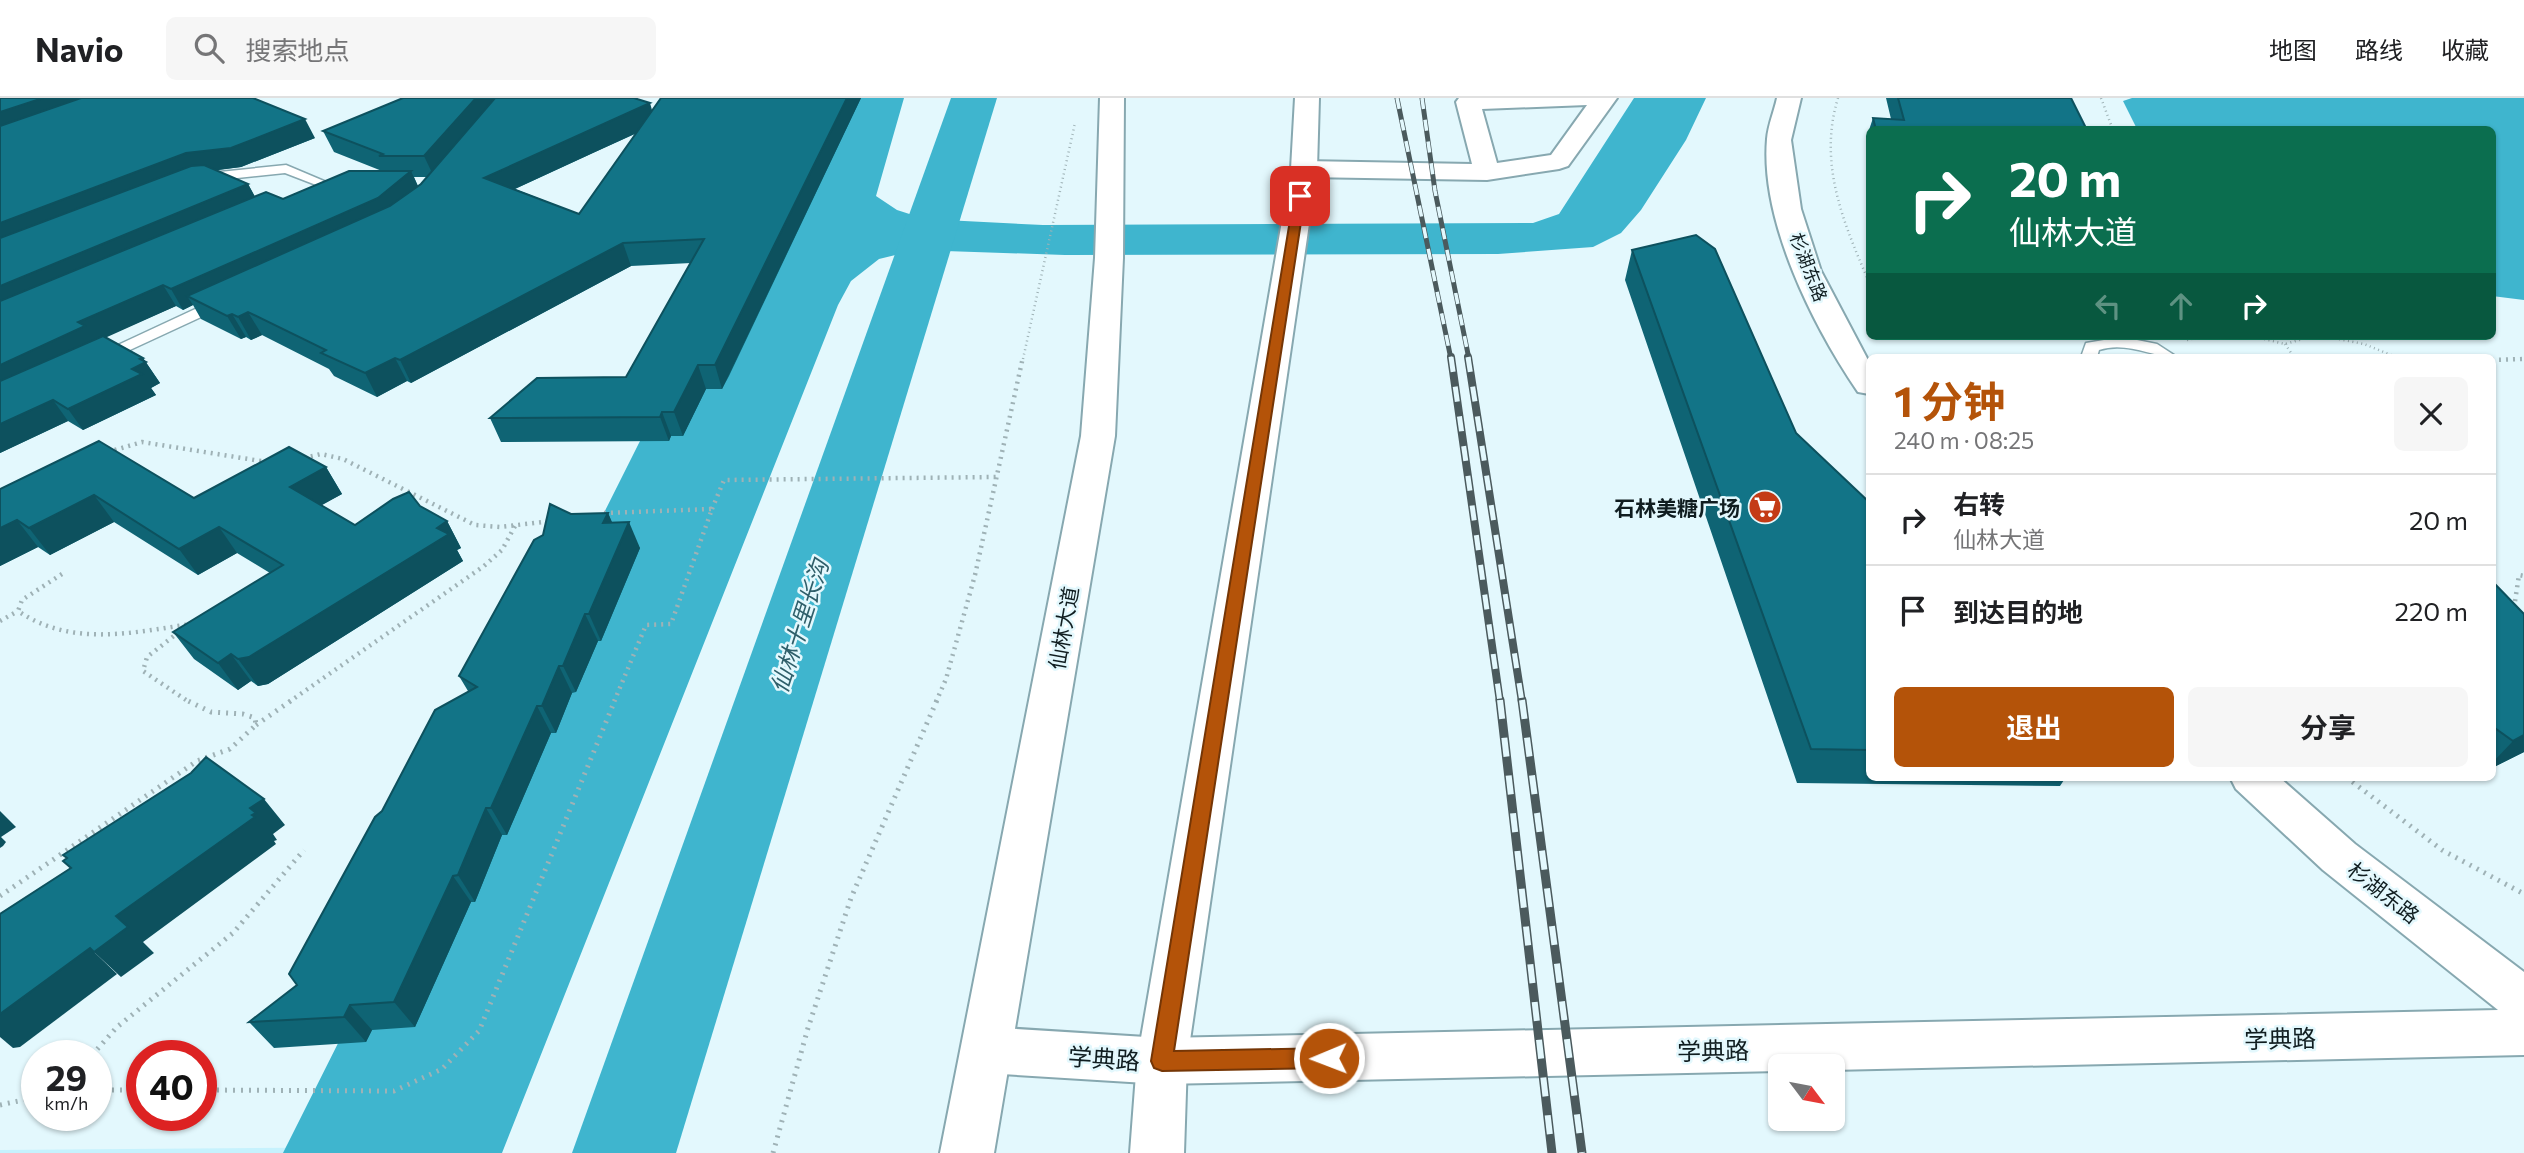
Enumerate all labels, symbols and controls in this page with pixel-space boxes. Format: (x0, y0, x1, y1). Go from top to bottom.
search box (166, 17, 656, 80)
text: Navio (35, 28, 124, 69)
icon: search (190, 29, 228, 67)
text: 搜索地点 (246, 34, 350, 65)
text: 地图 (2269, 35, 2317, 64)
text: 路线 (2355, 35, 2403, 64)
text: 收藏 (2441, 35, 2489, 64)
text: 20 m (2009, 147, 2121, 207)
icon: right (1894, 154, 1985, 245)
pin (1270, 166, 1330, 226)
icon: arrive (1281, 177, 1319, 215)
text: 仙林大道 (2009, 211, 2137, 251)
street label: 杉湖东路 (1786, 229, 1832, 305)
icon: left (2089, 287, 2127, 325)
icon: ahead (2162, 287, 2200, 325)
icon: right (2235, 287, 2273, 325)
text: 1 分钟 (1894, 374, 2005, 426)
button: close (2394, 377, 2468, 451)
text: 240 m · 08:25 (1894, 426, 2034, 454)
supermarket icon: 石林美糖广场 (1746, 488, 1784, 526)
text: 右转 (1953, 488, 2005, 519)
place label: 石林美糖广场 (1614, 495, 1740, 520)
icon: right (1894, 501, 1932, 539)
text: 20 m (2409, 504, 2468, 535)
text: 仙林大道 (1953, 525, 2045, 553)
water label: 仙林十里长沟 (764, 553, 835, 696)
street label: 仙林大道 (1043, 584, 1083, 672)
icon: arrive (1894, 592, 1932, 630)
text: 220 m (2395, 595, 2468, 626)
text: 到达目的地 (1953, 596, 2083, 627)
button: 退出 (1894, 687, 2174, 767)
button: 分享 (2188, 687, 2468, 767)
street label: 杉湖东路 (2343, 856, 2425, 928)
position arrow (1292, 1021, 1366, 1095)
street label: 学典路 (2244, 1023, 2316, 1053)
street label: 学典路 (1677, 1035, 1749, 1065)
speed limit sign: 40 (126, 1040, 217, 1131)
street label: 学典路 (1067, 1041, 1141, 1075)
north arrow (1768, 1054, 1844, 1130)
map controls (1768, 1054, 1845, 1131)
text: 29 (46, 1055, 87, 1098)
text: km/h (45, 1092, 88, 1114)

